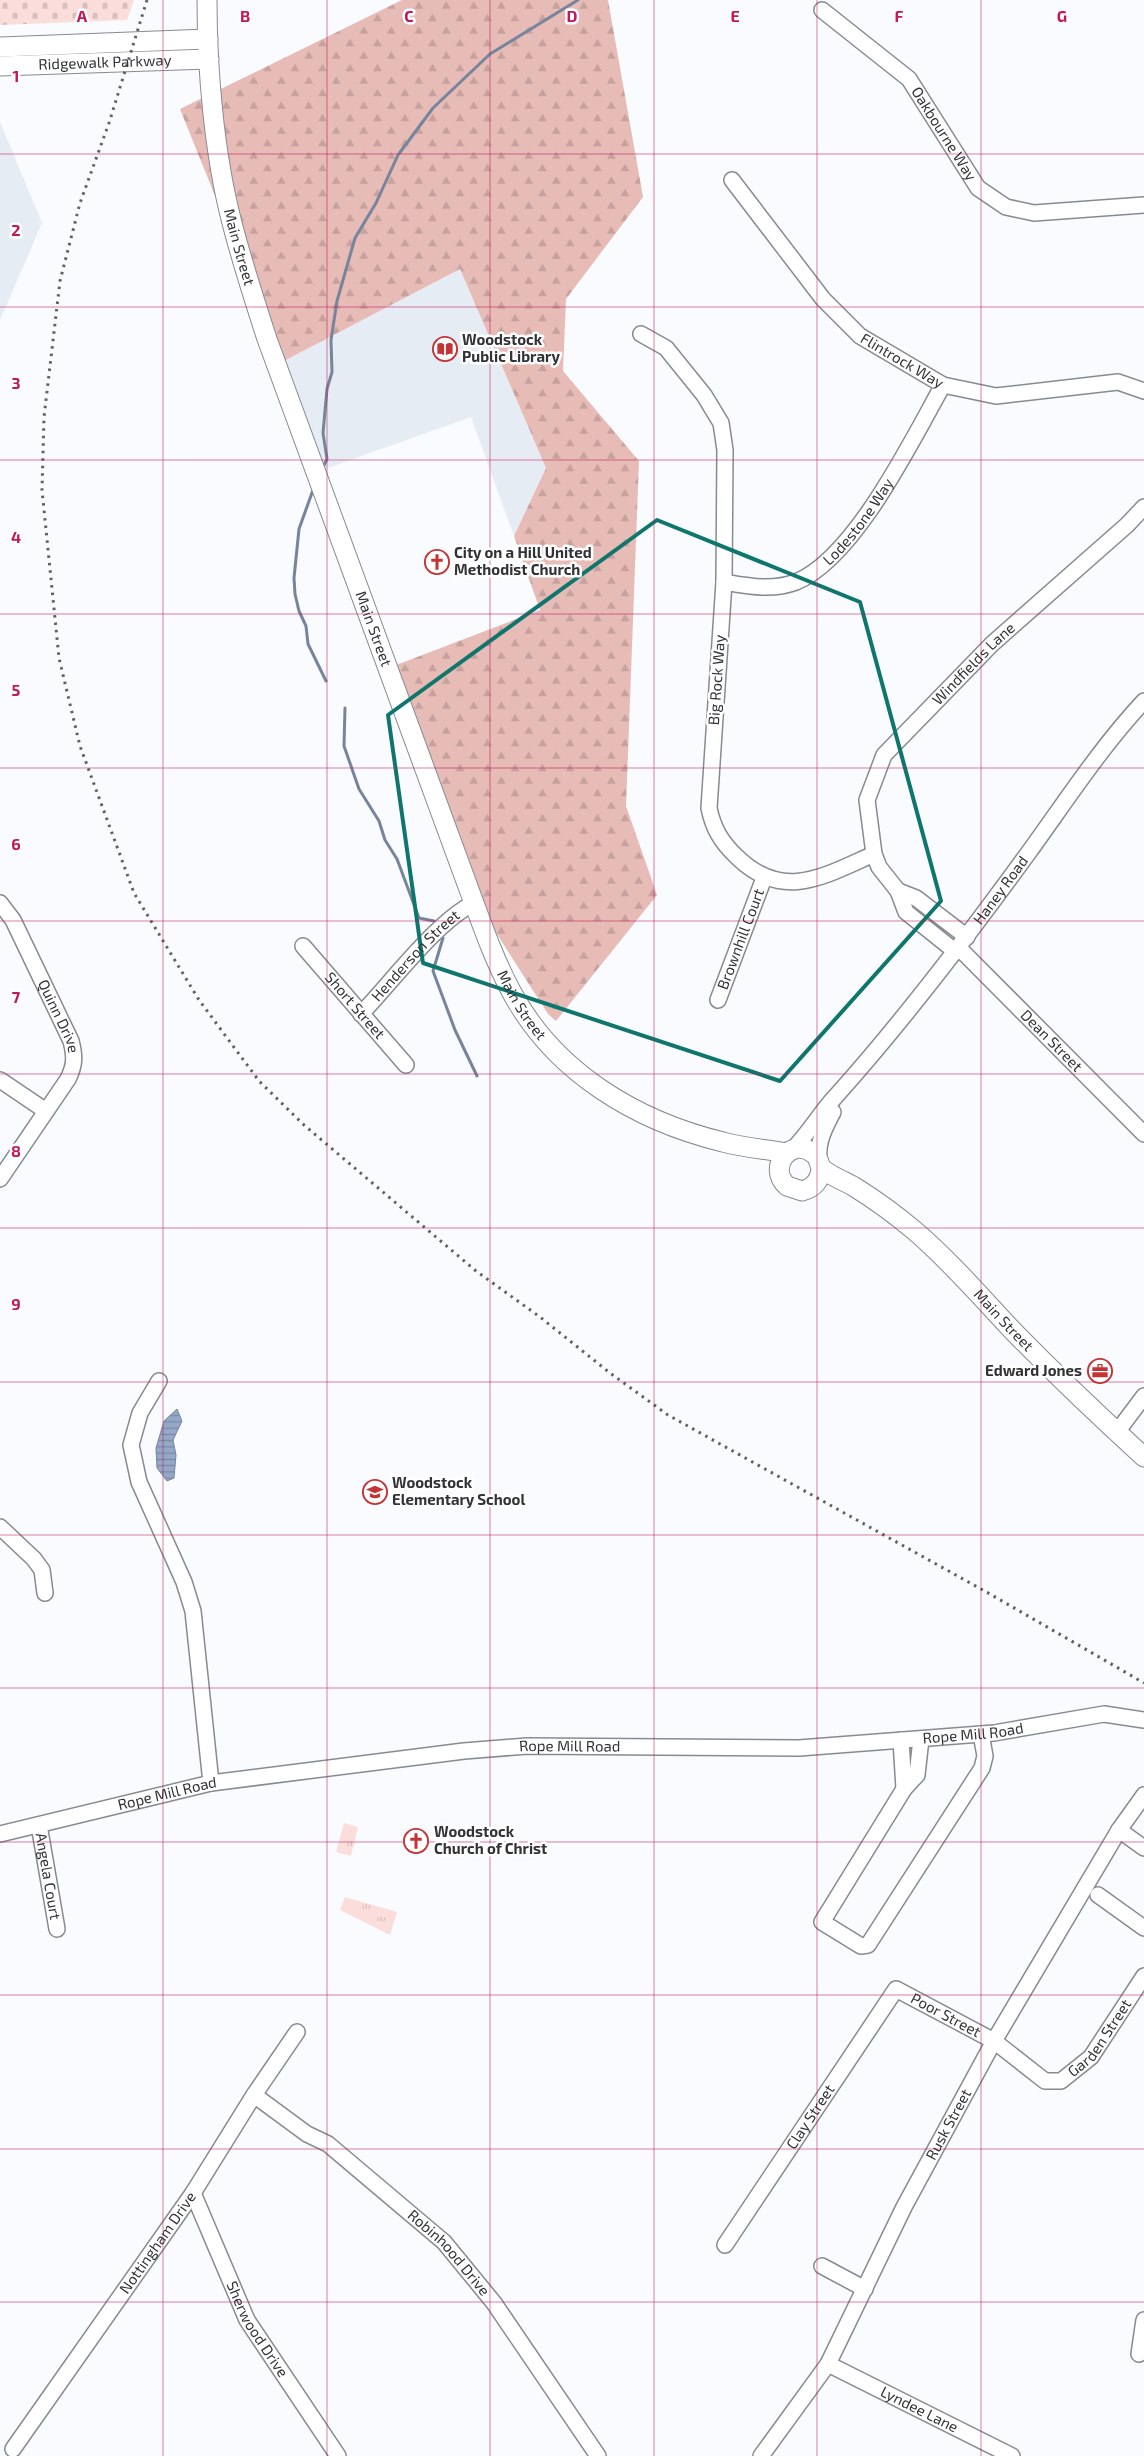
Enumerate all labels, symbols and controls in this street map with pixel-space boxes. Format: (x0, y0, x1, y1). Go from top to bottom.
text: A (77, 6, 88, 25)
text: B (240, 6, 250, 25)
text: C (404, 6, 414, 25)
text: D (567, 6, 578, 25)
text: E (730, 6, 740, 25)
text: F (895, 6, 904, 25)
text: G (1057, 6, 1067, 25)
street label: Ridgewalk Parkway (38, 50, 172, 73)
text: 1 (13, 66, 19, 85)
street label: Oakbourne Way (908, 83, 981, 184)
street label: Main Street (221, 207, 259, 288)
text: 2 (11, 220, 21, 239)
street label: Flintrock Way (858, 329, 947, 391)
place label: Woodstock Public Library (462, 330, 560, 366)
library icon: Woodstock Public Library (432, 336, 458, 362)
text: 3 (11, 373, 21, 392)
street label: Lodestone Way (819, 474, 897, 568)
text: 4 (11, 527, 21, 546)
place label: City on a Hill United Methodist Church (454, 543, 592, 578)
church icon: City on a Hill United Methodist Church (424, 549, 450, 575)
street label: Main Street (352, 588, 397, 669)
street label: Windfields Lane (928, 618, 1018, 708)
street label: Big Rock Way (704, 634, 728, 726)
text: 5 (12, 680, 21, 699)
text: 6 (11, 834, 21, 853)
street label: Haney Road (969, 852, 1031, 927)
street label: Brownhill Court (713, 886, 767, 992)
street label: Henderson Street (367, 905, 463, 1005)
street label: Main Street (494, 967, 551, 1043)
street label: Short Street (322, 968, 389, 1042)
street label: Quinn Drive (34, 976, 83, 1054)
text: 7 (12, 987, 21, 1006)
street label: Dean Street (1017, 1005, 1087, 1075)
text: 8 (11, 1141, 21, 1160)
street label: Main Street (971, 1285, 1038, 1355)
text: 9 (11, 1294, 21, 1313)
office icon: Edward Jones (1087, 1358, 1113, 1384)
place label: Edward Jones (985, 1361, 1082, 1379)
place label: Woodstock Elementary School (392, 1473, 525, 1509)
school or university icon: Woodstock Elementary School (362, 1479, 388, 1505)
street label: Rope Mill Road (922, 1718, 1025, 1746)
street label: Rope Mill Road (518, 1736, 620, 1755)
street label: Rope Mill Road (116, 1772, 218, 1813)
place label: Woodstock Church of Christ (434, 1822, 547, 1857)
church icon: Woodstock Church of Christ (403, 1828, 429, 1854)
street label: Angela Court (32, 1831, 65, 1921)
street label: Poor Street (908, 1989, 984, 2040)
street label: Garden Street (1064, 1995, 1135, 2080)
street label: Clay Street (782, 2080, 838, 2152)
street label: Rusk Street (921, 2085, 974, 2163)
street label: Nottingham Drive (115, 2188, 199, 2297)
street label: Robinhood Drive (404, 2205, 494, 2299)
street label: Sherwood Drive (224, 2278, 293, 2380)
street label: Lyndee Lane (878, 2382, 961, 2436)

